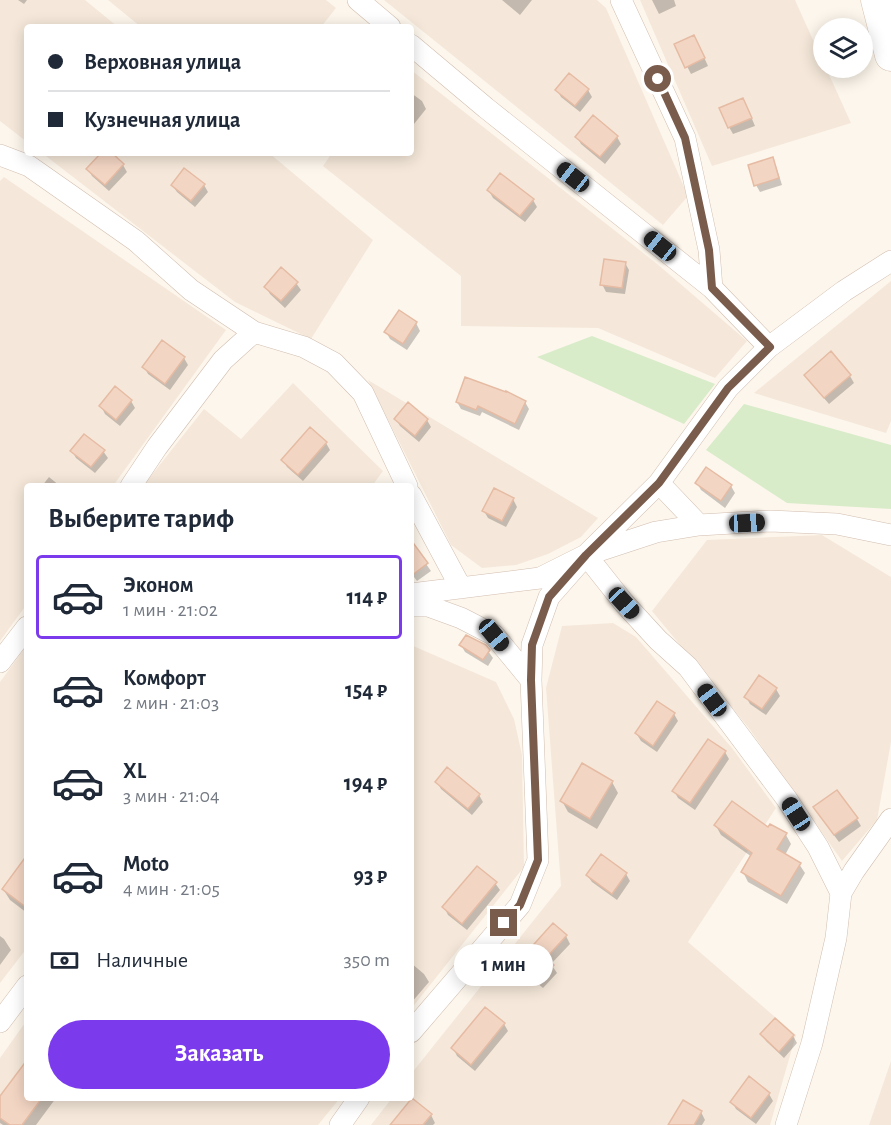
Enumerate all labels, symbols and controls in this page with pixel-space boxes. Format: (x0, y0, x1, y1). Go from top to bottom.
map controls (813, 18, 873, 78)
button: layers (813, 18, 873, 78)
text: Верховная улица (84, 51, 241, 73)
route start (644, 65, 671, 92)
text: Кузнечная улица (84, 109, 240, 131)
car (553, 159, 593, 195)
car (640, 228, 680, 264)
text: Выберите тариф (48, 505, 234, 532)
car (729, 513, 765, 533)
icon: car (51, 570, 105, 624)
text: Эконом (123, 574, 194, 596)
car (605, 584, 643, 622)
text: 114 ₽ (346, 586, 387, 608)
text: 1 мин · 21:02 (123, 600, 218, 620)
car (476, 615, 512, 655)
icon: car (51, 663, 105, 717)
text: Комфорт (123, 667, 206, 689)
text: 154 ₽ (345, 679, 387, 701)
car (694, 680, 730, 720)
text: 2 мин · 21:03 (123, 693, 219, 713)
icon: car (51, 756, 105, 810)
text: XL (123, 760, 146, 782)
text: 194 ₽ (344, 772, 387, 794)
text: 3 мин · 21:04 (123, 786, 220, 806)
car (779, 794, 813, 834)
icon: car (51, 849, 105, 903)
text: Moto (123, 853, 169, 875)
text: 93 ₽ (353, 865, 387, 887)
text: 4 мин · 21:05 (123, 879, 220, 899)
route end (490, 909, 517, 936)
icon: cash (48, 944, 81, 977)
callout: 1 мин (454, 944, 554, 986)
text: Наличные (96, 949, 188, 971)
text: 350 m (344, 950, 390, 970)
text: 1 мин (481, 955, 526, 975)
button: Заказать (48, 1020, 390, 1089)

